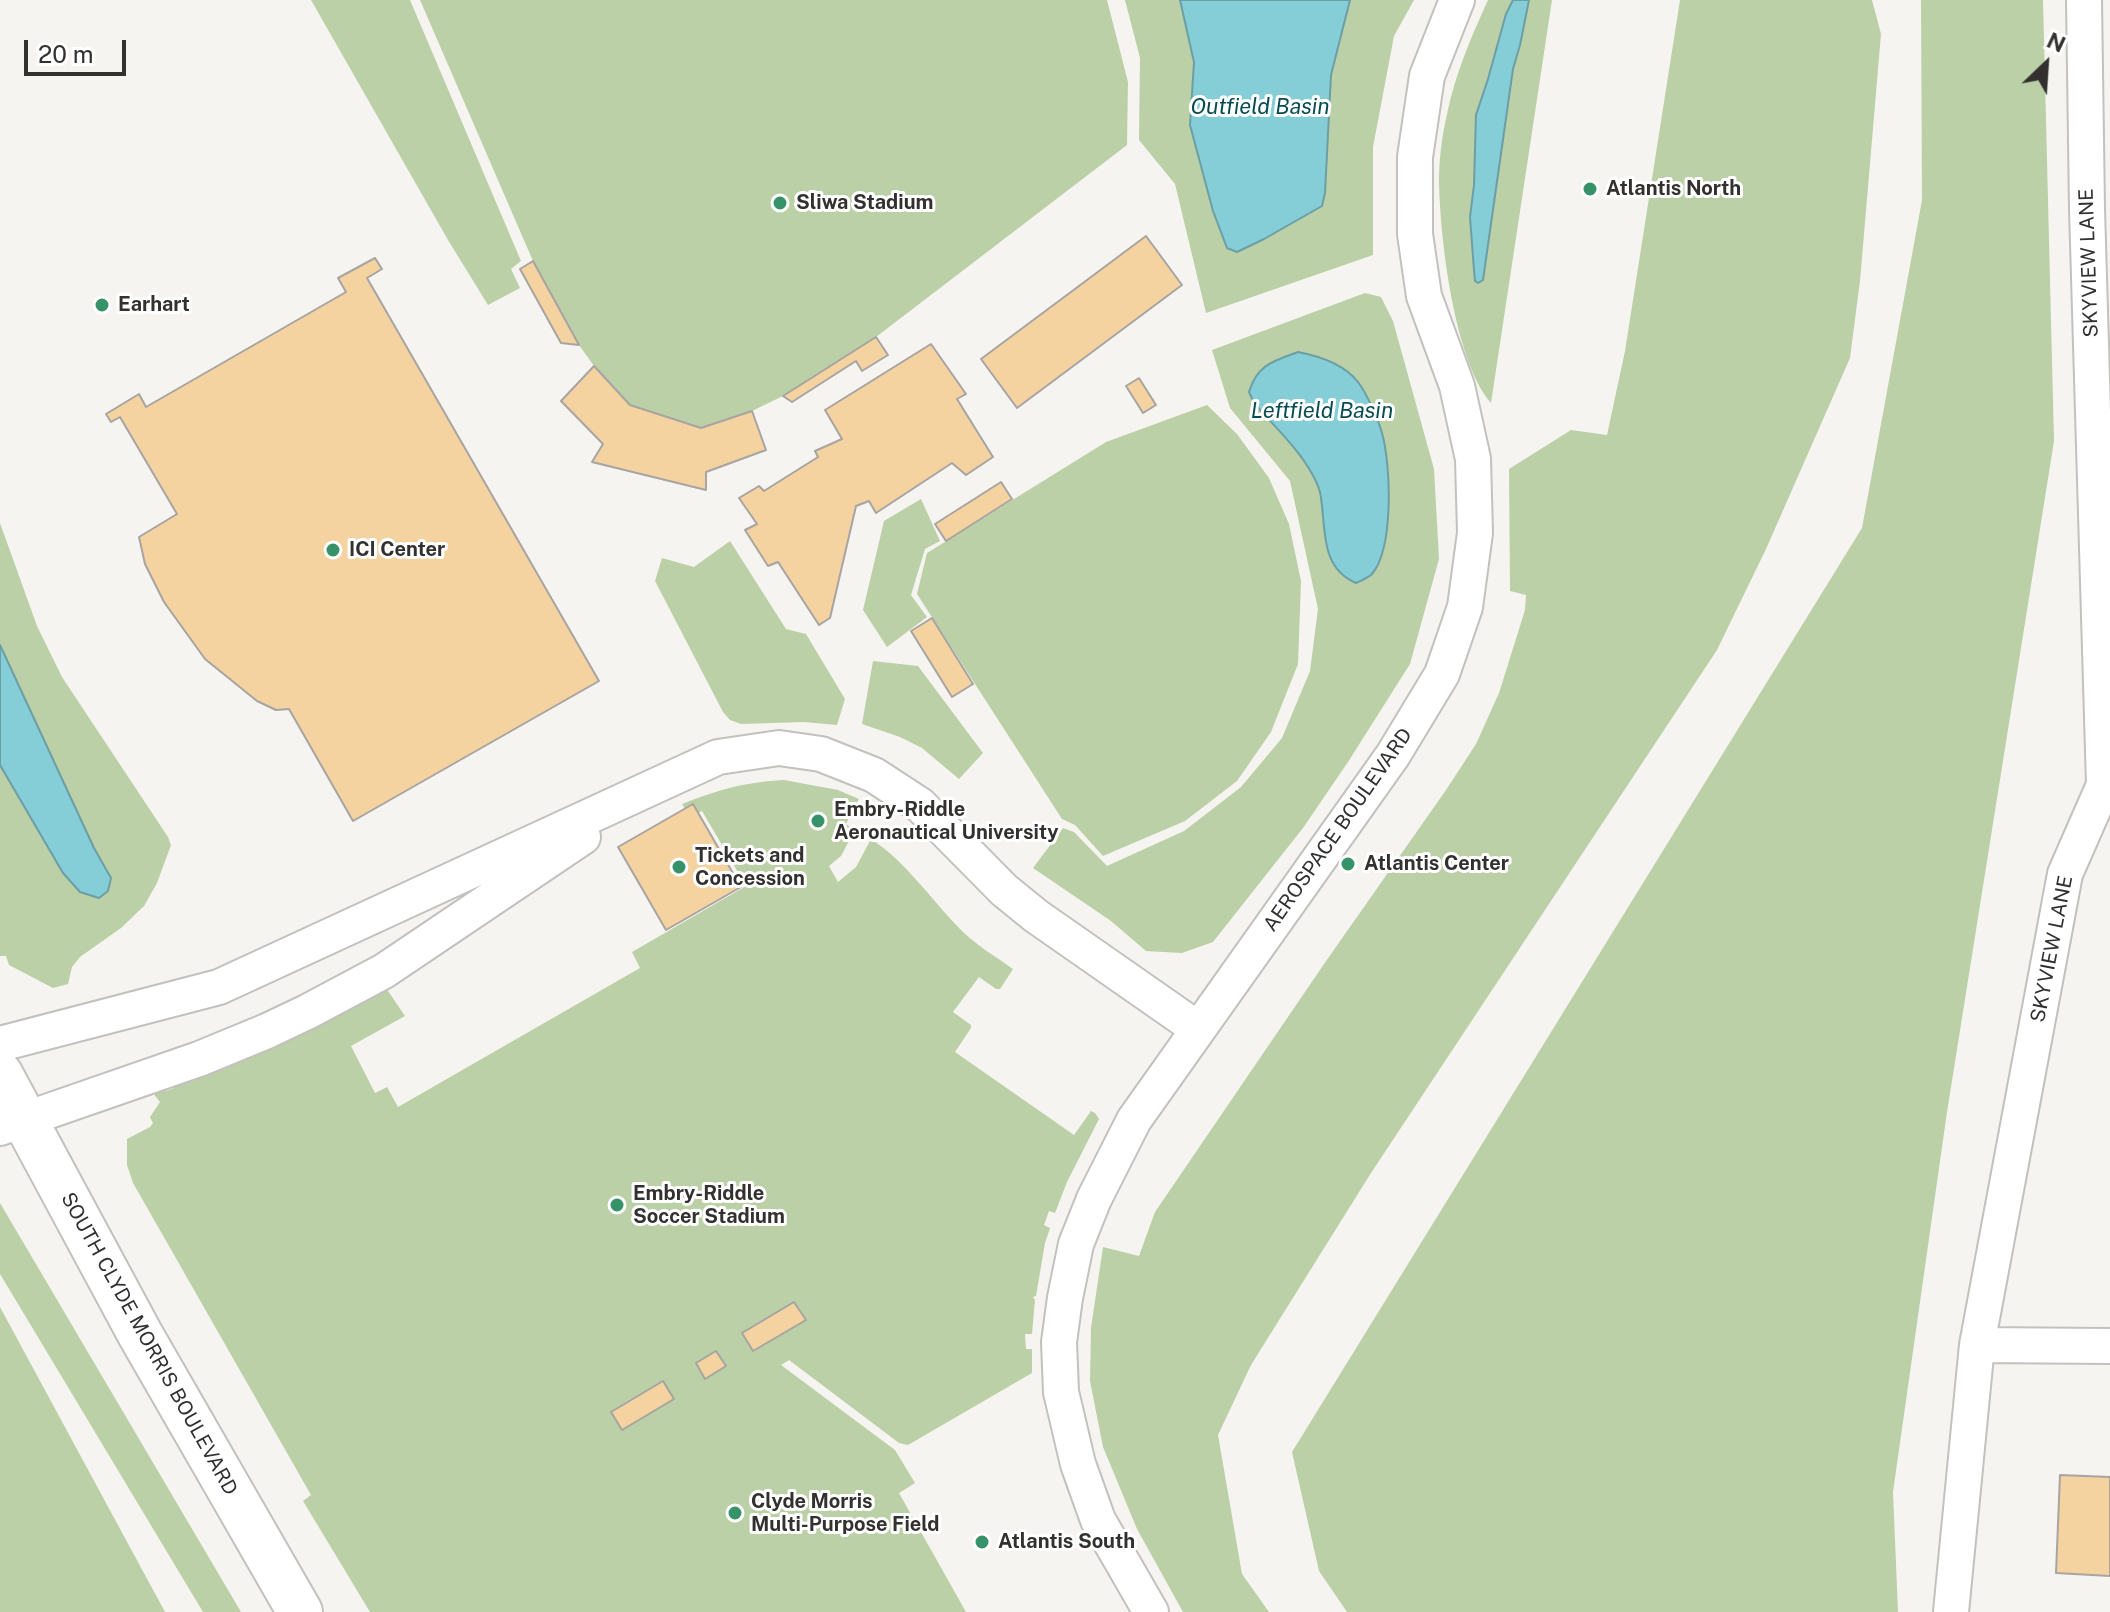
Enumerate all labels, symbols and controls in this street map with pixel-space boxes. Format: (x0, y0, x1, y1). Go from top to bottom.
scale bar (28, 24, 130, 74)
north arrow (2006, 24, 2086, 104)
text: N (2043, 27, 2069, 58)
text: 20 m (38, 40, 94, 68)
water label: Outfield Basin (1190, 94, 1330, 120)
place label: Atlantis North (1606, 177, 1741, 201)
marker: Atlantis North (1581, 180, 1599, 198)
street label: SKYVIEW LANE (2074, 188, 2104, 338)
place label: Sliwa Stadium (796, 191, 934, 215)
marker: Sliwa Stadium (771, 194, 789, 212)
place label: Earhart (118, 293, 190, 317)
marker: Earhart (93, 296, 111, 314)
water label: Leftfield Basin (1251, 398, 1393, 424)
place label: ICI Center (349, 538, 445, 562)
marker: ICI Center (324, 541, 342, 559)
street label: AEROSPACE BOULEVARD (1259, 724, 1417, 936)
place label: Embry-Riddle Aeronautical University (834, 798, 1058, 845)
marker: Embry-Riddle Aeronautical University (809, 812, 827, 830)
place label: Tickets and Concession (695, 844, 805, 891)
place label: Atlantis Center (1364, 852, 1509, 876)
marker: Atlantis Center (1339, 855, 1357, 873)
marker: Tickets and Concession (670, 858, 688, 876)
street label: SKYVIEW LANE (2026, 874, 2078, 1024)
place label: Embry-Riddle Soccer Stadium (633, 1182, 785, 1229)
street label: SOUTH CLYDE MORRIS BOULEVARD (56, 1189, 242, 1499)
marker: Embry-Riddle Soccer Stadium (608, 1196, 626, 1214)
place label: Clyde Morris Multi-Purpose Field (751, 1490, 939, 1537)
marker: Clyde Morris Multi-Purpose Field (726, 1504, 744, 1522)
place label: Atlantis South (998, 1530, 1135, 1554)
marker: Atlantis South (973, 1533, 991, 1551)

